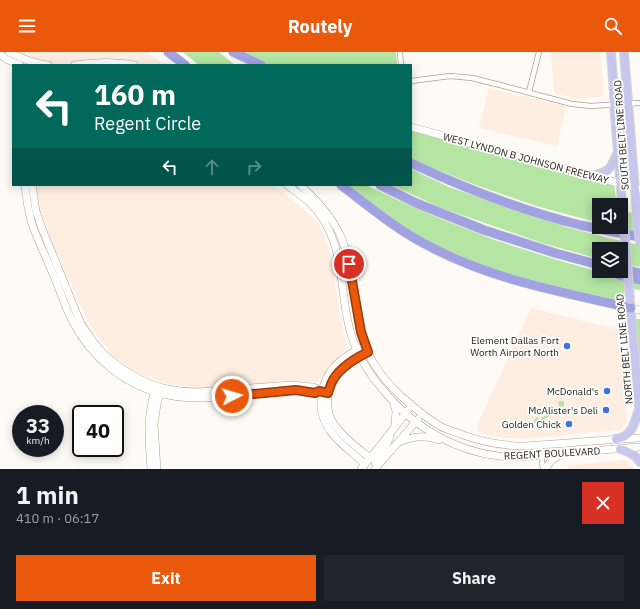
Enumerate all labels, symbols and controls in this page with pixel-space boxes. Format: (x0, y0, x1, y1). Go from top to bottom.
icon: menu (16, 15, 38, 37)
text: Routely (288, 15, 352, 38)
icon: search (602, 15, 624, 37)
text: 160 m (94, 76, 176, 113)
street label: SOUTH BELT LINE ROAD (611, 79, 632, 190)
icon: left (28, 80, 80, 132)
text: Regent Circle (94, 112, 201, 135)
street label: WEST LYNDON B JOHNSON FREEWAY (442, 130, 610, 187)
icon: left (159, 156, 181, 178)
icon: ahead (201, 156, 223, 178)
icon: right (243, 156, 265, 178)
map controls (592, 198, 628, 278)
button: sound (592, 198, 628, 234)
button: layers (592, 242, 628, 278)
pin (332, 247, 366, 281)
icon: arrive (338, 253, 360, 275)
street label: NORTH BELT LINE ROAD (613, 293, 636, 405)
place label: Element Dallas Fort Worth Airport North (470, 334, 559, 359)
marker: Element Dallas Fort Worth Airport North (562, 341, 572, 351)
position arrow (211, 375, 253, 417)
place label: McDonald's (547, 385, 599, 398)
marker: McDonald's (602, 386, 612, 396)
place label: McAlister's Deli (528, 404, 598, 417)
speed limit sign: 40 (72, 405, 124, 457)
marker: McAlister's Deli (601, 405, 611, 415)
text: 33 (26, 412, 50, 439)
place label: Golden Chick (502, 418, 562, 431)
marker: Golden Chick (564, 419, 574, 429)
text: km/h (26, 434, 50, 447)
street label: REGENT BOULEVARD (504, 444, 601, 463)
text: 1 min (16, 479, 79, 511)
button: close (582, 482, 624, 524)
text: 410 m · 06:17 (16, 510, 99, 527)
button: Exit (16, 555, 316, 601)
button: Share (324, 555, 624, 601)

